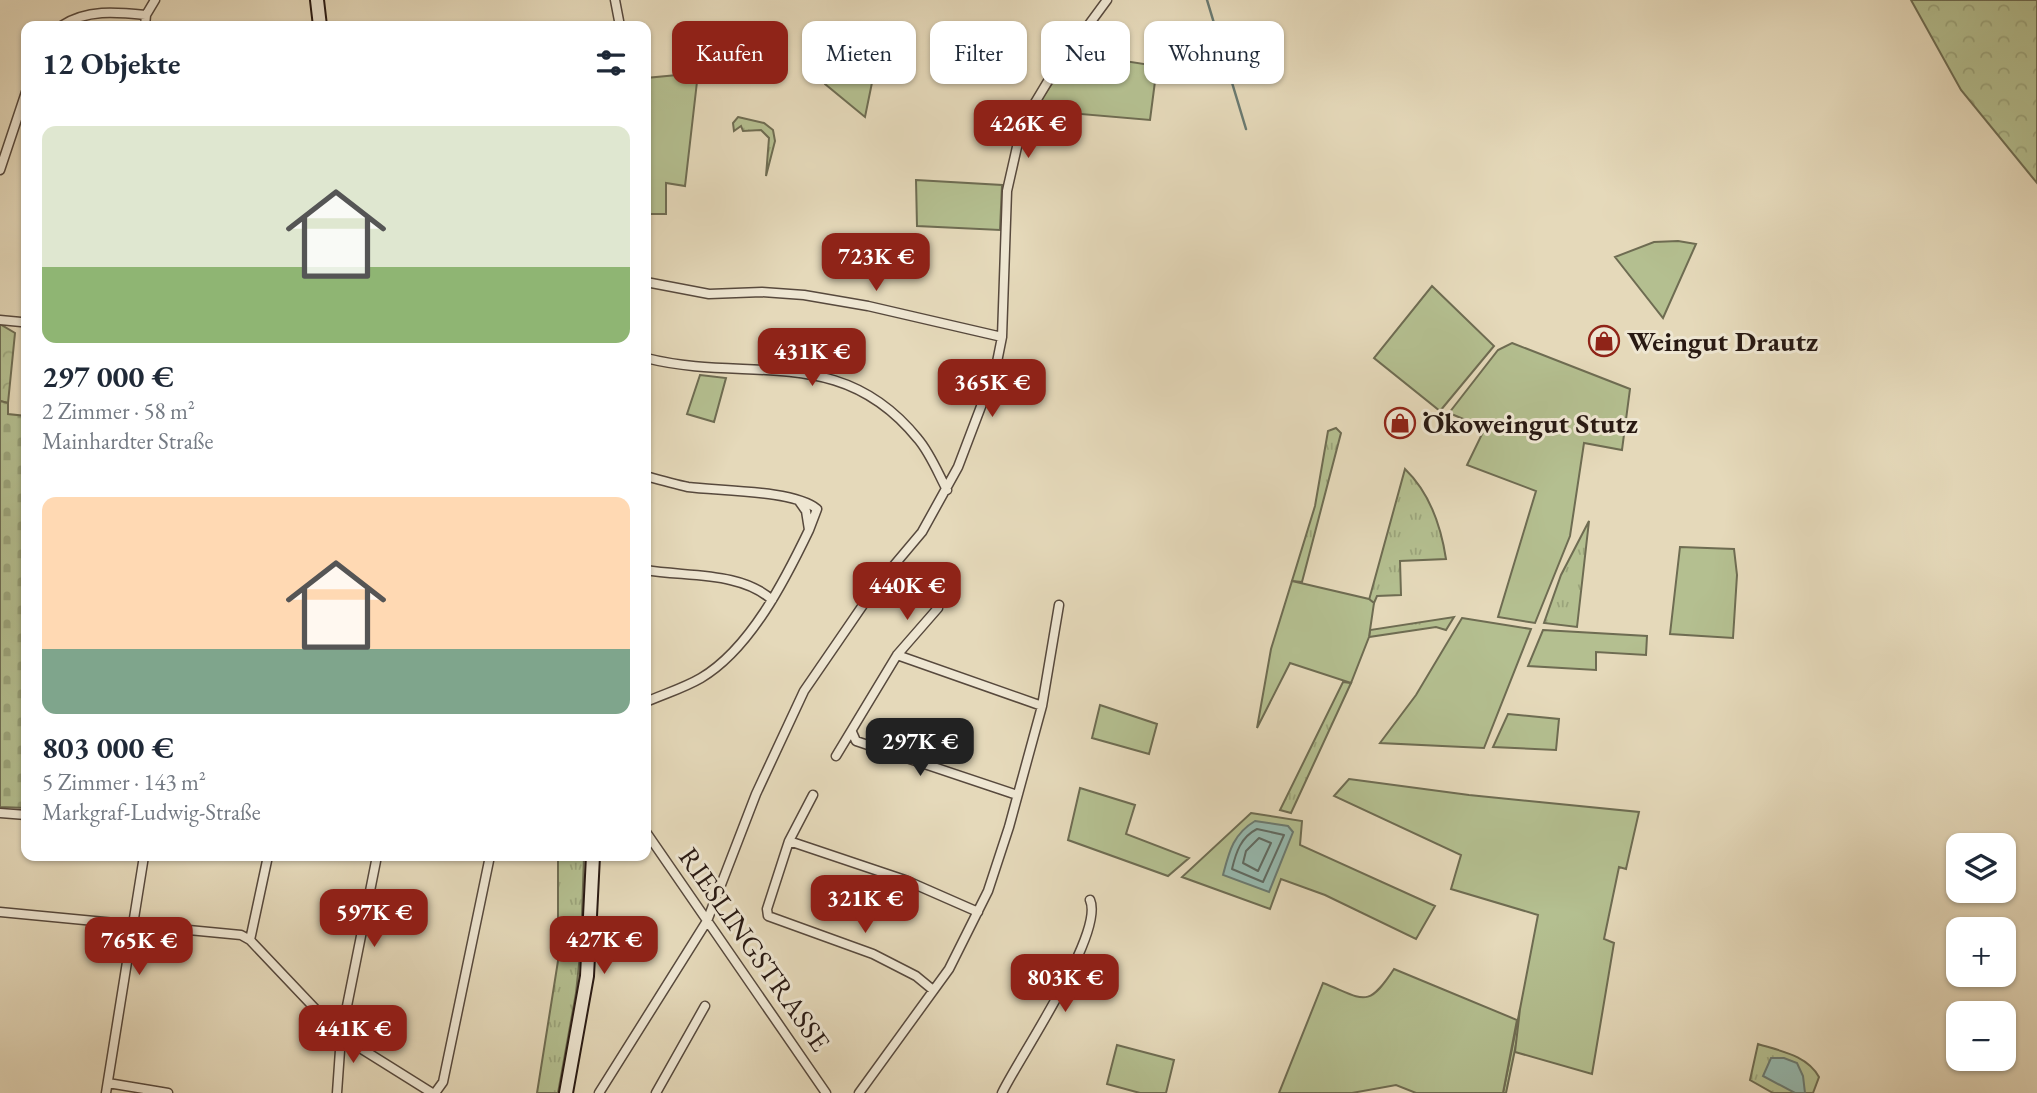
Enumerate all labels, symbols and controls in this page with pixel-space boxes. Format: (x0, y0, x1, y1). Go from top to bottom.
chip: Kaufen (672, 21, 788, 84)
chip: Mieten (802, 21, 916, 84)
chip: Filter (930, 21, 1027, 84)
chip: Neu (1041, 21, 1130, 84)
chip: Wohnung (1144, 21, 1284, 84)
text: 12 Objekte (42, 44, 181, 83)
icon: filters (592, 44, 630, 82)
pin: 426K € (971, 100, 1085, 160)
text: 426K € (990, 108, 1066, 138)
icon: home (273, 171, 399, 297)
pin: 723K € (819, 233, 933, 293)
text: 723K € (838, 241, 914, 271)
place label: Weingut Drautz (1627, 323, 1818, 359)
shop icon: Weingut Drautz (1587, 324, 1621, 358)
pin: 431K € (755, 328, 869, 388)
text: 431K € (774, 336, 850, 366)
text: 297 000 € (42, 357, 174, 396)
pin: 365K € (935, 360, 1049, 419)
text: 365K € (954, 367, 1030, 397)
text: 2 Zimmer · 58 m² (42, 396, 195, 426)
place label: Ökoweingut Stutz (1423, 405, 1638, 441)
shop icon: Ökoweingut Stutz (1383, 406, 1417, 440)
text: Mainhardter Straße (42, 426, 213, 456)
icon: home (273, 542, 399, 668)
pin: 440K € (850, 562, 964, 622)
text: 440K € (869, 570, 945, 600)
pin: 297K € (863, 718, 977, 778)
text: 297K € (882, 726, 958, 756)
text: 803 000 € (42, 728, 174, 767)
text: 5 Zimmer · 143 m² (42, 767, 206, 797)
text: Markgraf-Ludwig-Straße (42, 797, 261, 827)
map controls (1946, 833, 2016, 1071)
button: layers (1946, 833, 2016, 903)
street label: RIESLINGSTRASSE (671, 840, 839, 1058)
pin: 321K € (808, 876, 922, 935)
text: 321K € (827, 883, 903, 913)
pin: 597K € (317, 890, 431, 949)
text: 597K € (336, 897, 412, 927)
pin: 427K € (547, 916, 661, 976)
button: + (1946, 917, 2016, 987)
pin: 765K € (82, 918, 196, 977)
text: 427K € (566, 924, 642, 954)
text: 765K € (101, 925, 177, 955)
pin: 803K € (1008, 954, 1122, 1014)
text: 803K € (1027, 962, 1103, 992)
button: − (1946, 1001, 2016, 1071)
pin: 441K € (296, 1006, 410, 1065)
text: 441K € (315, 1013, 391, 1043)

